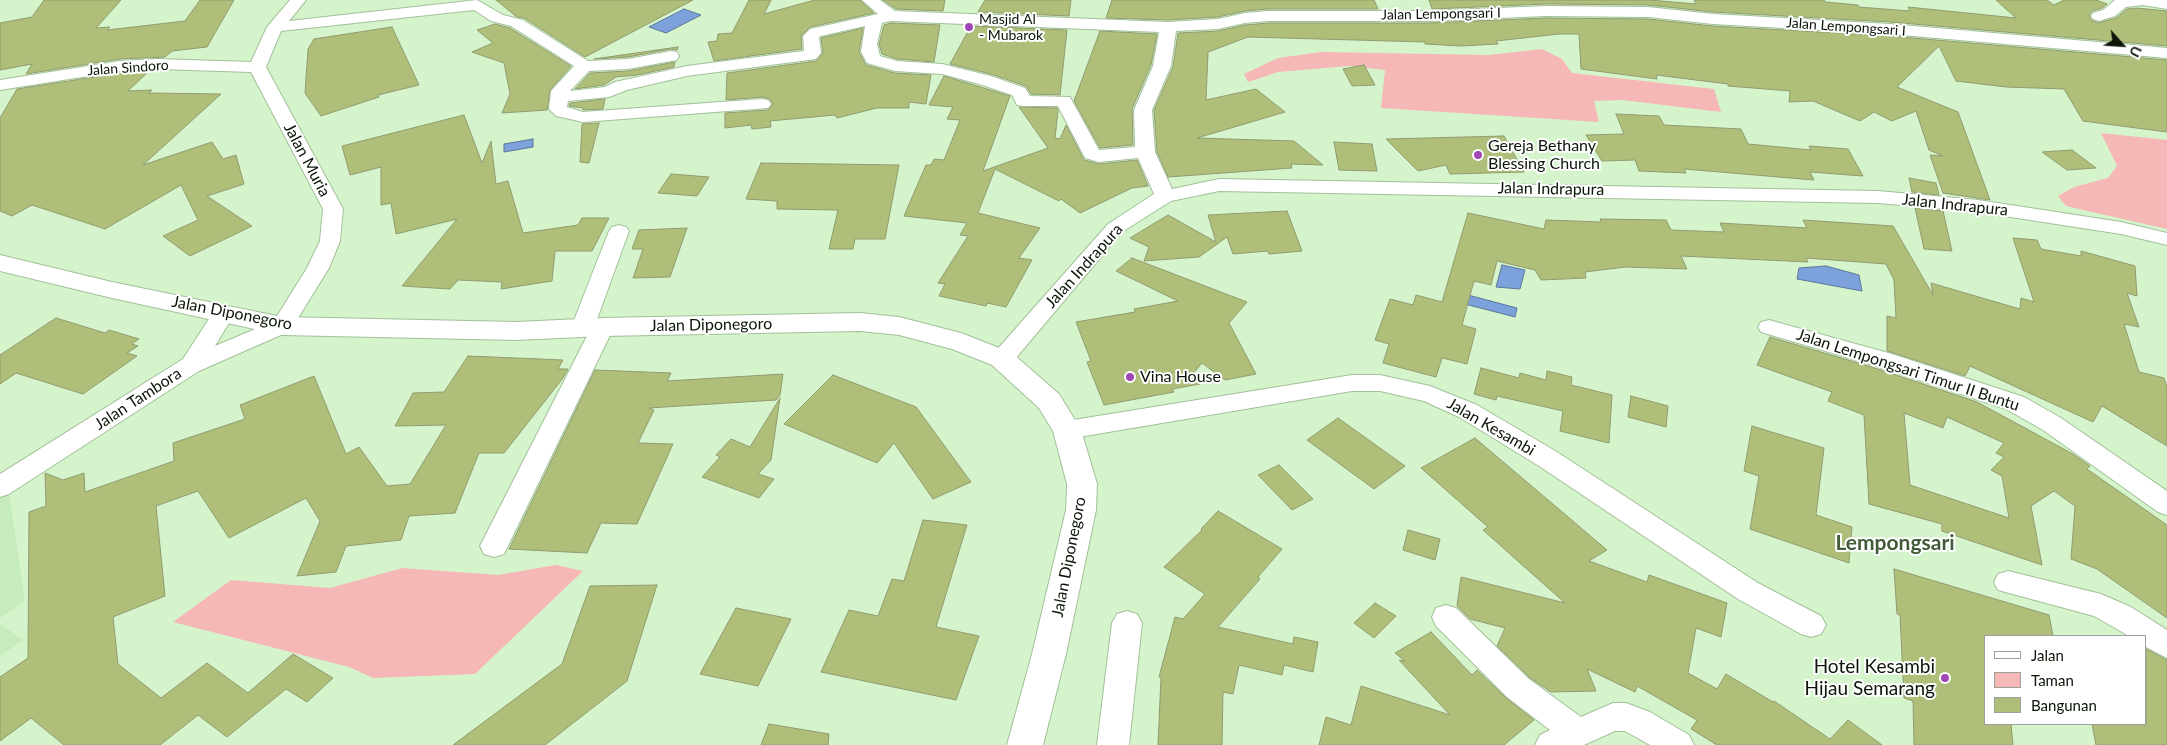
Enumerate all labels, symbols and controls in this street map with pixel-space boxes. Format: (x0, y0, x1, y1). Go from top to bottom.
street label: Jalan Lempongsari I (1381, 5, 1501, 23)
place label: Masjid Al - Mubarok (979, 11, 1043, 44)
street label: Jalan Lempongsari I (1786, 14, 1906, 40)
north arrow (2097, 20, 2147, 70)
marker: Masjid Al - Mubarok (963, 21, 975, 33)
text: U (2126, 43, 2146, 60)
street label: Jalan Sindoro (87, 57, 169, 79)
street label: Jalan Muria (280, 120, 334, 200)
place label: Gereja Bethany Blessing Church (1488, 136, 1600, 174)
marker: Gereja Bethany Blessing Church (1472, 149, 1484, 161)
street label: Jalan Indrapura (1498, 178, 1604, 200)
street label: Jalan Indrapura (1901, 190, 2009, 220)
street label: Jalan Indrapura (1041, 220, 1127, 312)
street label: Jalan Diponegoro (170, 292, 294, 334)
street label: Jalan Diponegoro (650, 314, 772, 336)
street label: Jalan Lempongsari Timur II Buntu (1794, 325, 2022, 415)
street label: Jalan Tambora (91, 364, 185, 434)
place label: Vina House (1140, 367, 1221, 387)
marker: Vina House (1124, 371, 1136, 383)
street label: Jalan Kesambi (1444, 394, 1538, 460)
street label: Jalan Diponegoro (1048, 495, 1090, 619)
district label: Lempongsari (1835, 530, 1955, 556)
legend (1984, 635, 2147, 725)
text: Jalan (2031, 646, 2064, 664)
place label: Hotel Kesambi Hijau Semarang (1805, 656, 1935, 700)
text: Taman (2031, 671, 2074, 689)
marker: Hotel Kesambi Hijau Semarang (1939, 672, 1951, 684)
text: Bangunan (2031, 696, 2097, 714)

